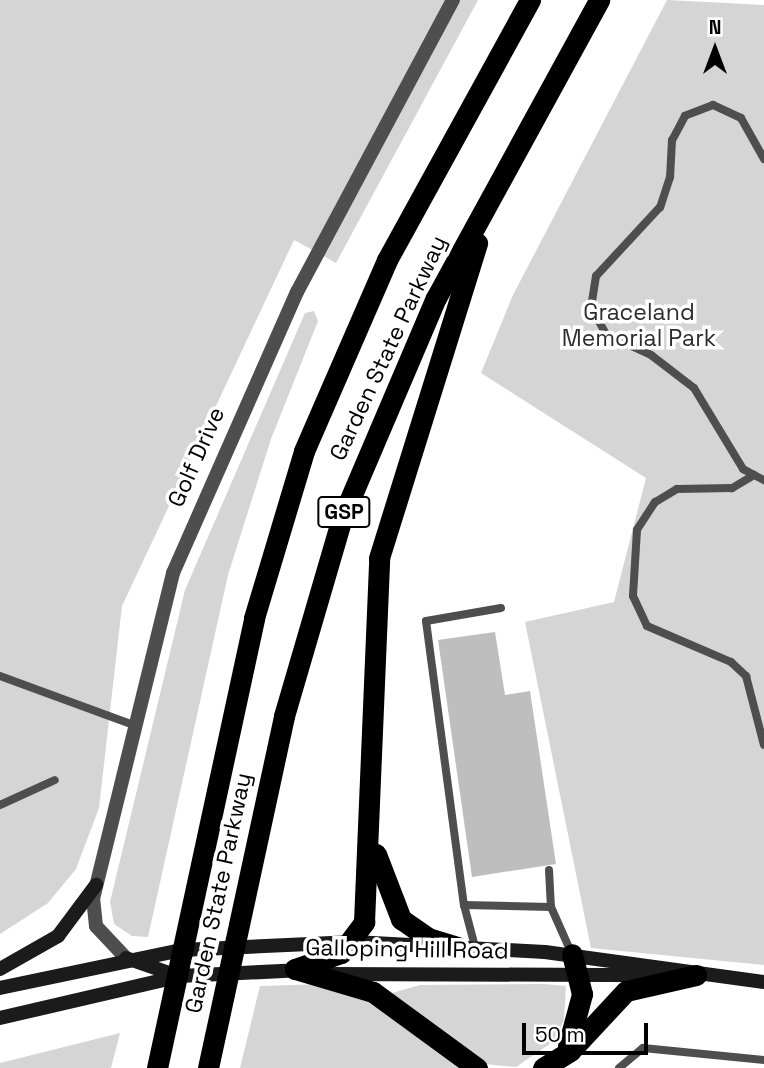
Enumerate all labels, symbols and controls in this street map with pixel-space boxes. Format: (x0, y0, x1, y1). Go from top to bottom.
north arrow (680, 14, 750, 84)
text: N (709, 15, 721, 40)
street label: Garden State Parkway (324, 231, 452, 465)
park label: Graceland Memorial Park (562, 298, 716, 352)
street label: Golf Drive (162, 403, 230, 511)
road number: GSP (316, 494, 372, 530)
street label: Garden State Parkway (179, 770, 257, 1016)
street label: Galloping Hill Road (305, 933, 509, 965)
scale bar (526, 1009, 652, 1052)
text: 50 m (535, 1021, 585, 1048)

